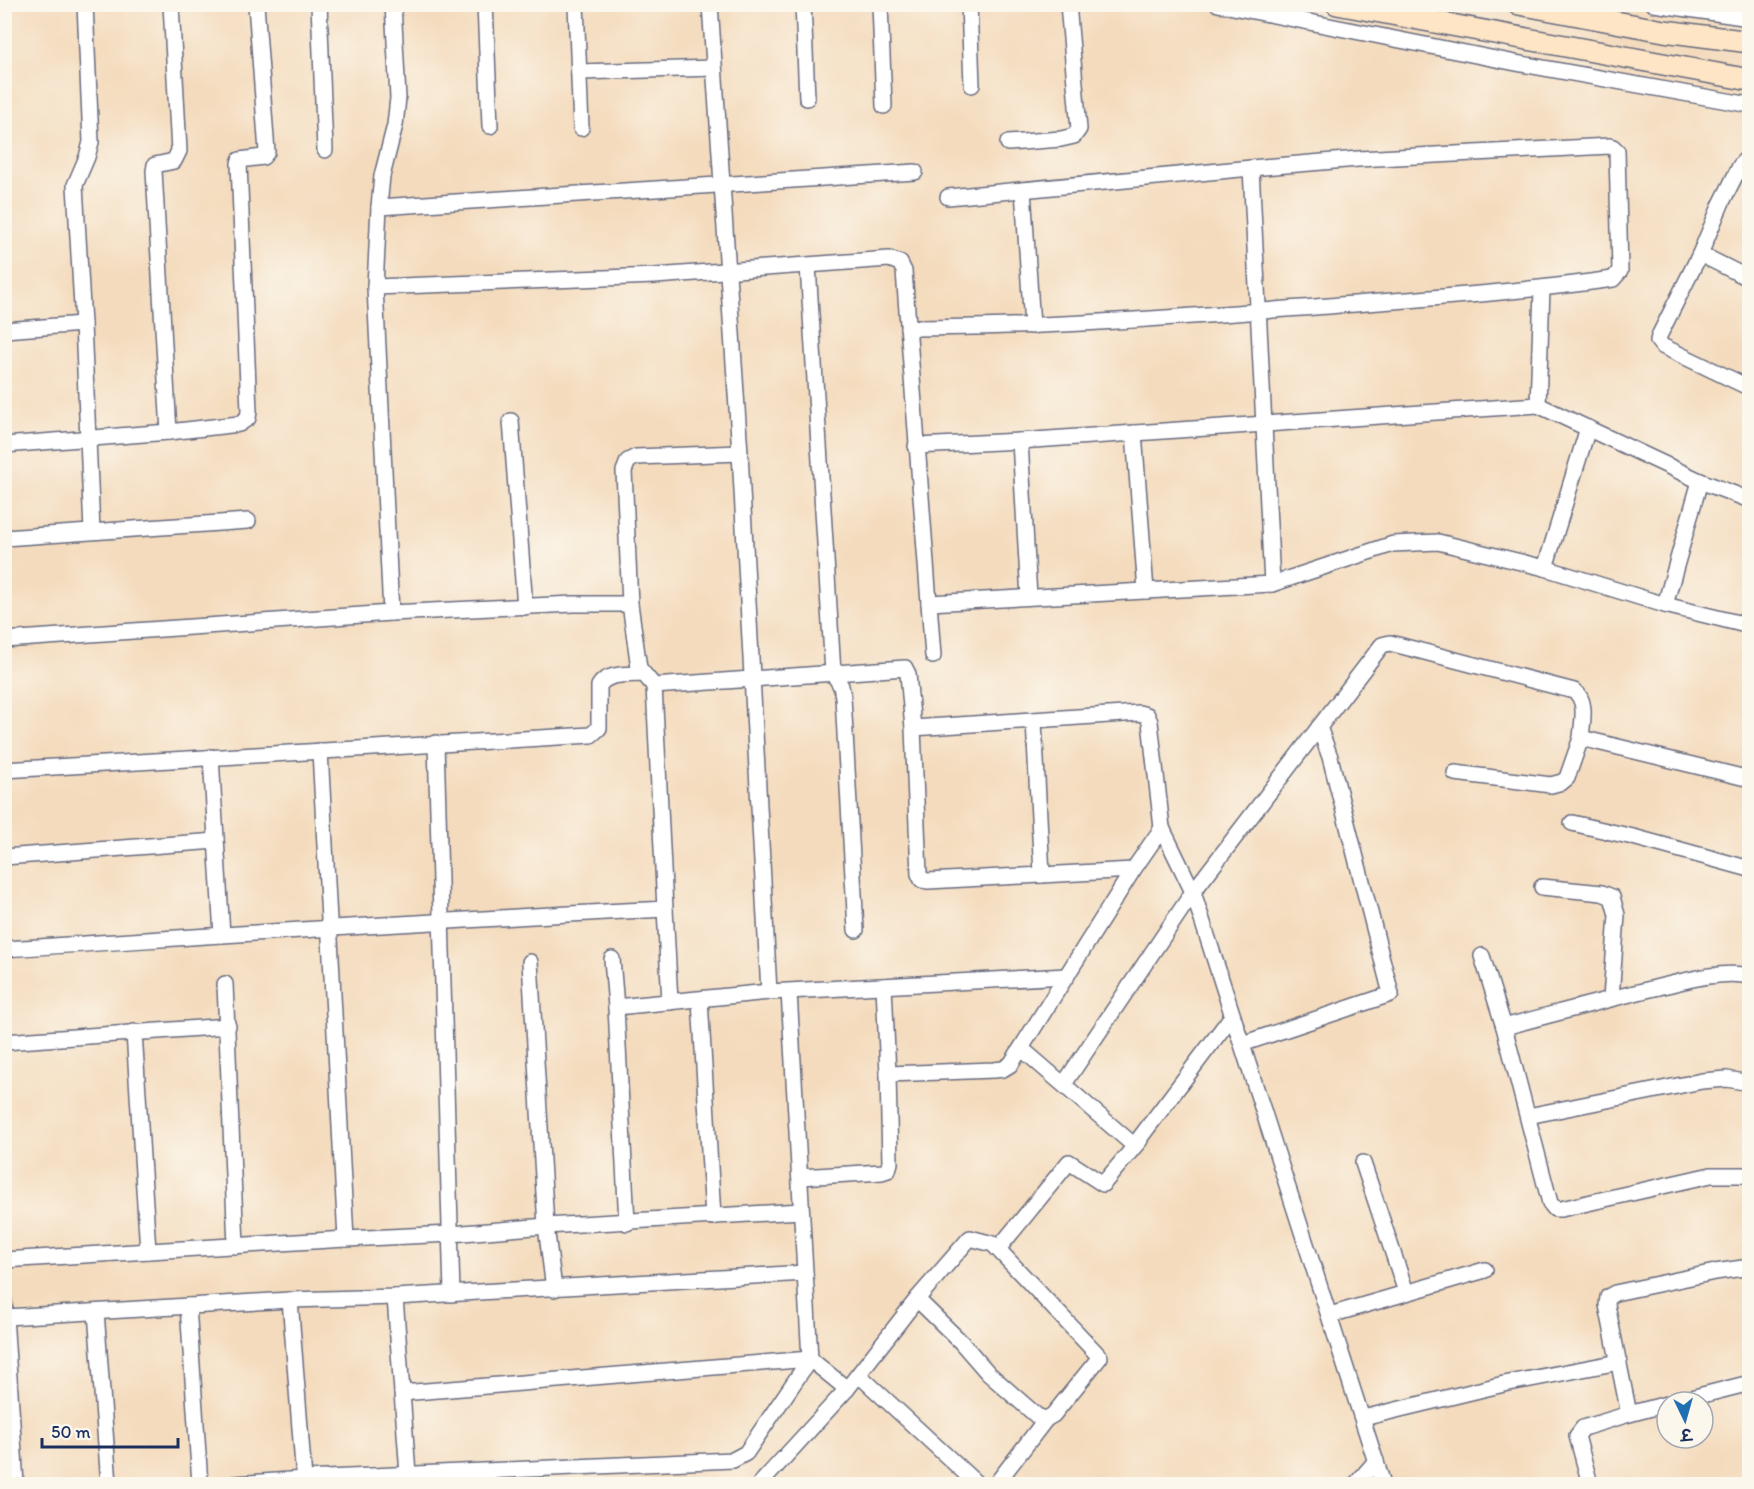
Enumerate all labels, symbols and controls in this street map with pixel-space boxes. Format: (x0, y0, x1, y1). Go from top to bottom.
north arrow (1655, 1390, 1715, 1450)
scale bar (42, 1411, 178, 1449)
text: 50 m (51, 1421, 91, 1443)
text: उ (1679, 1424, 1694, 1444)

